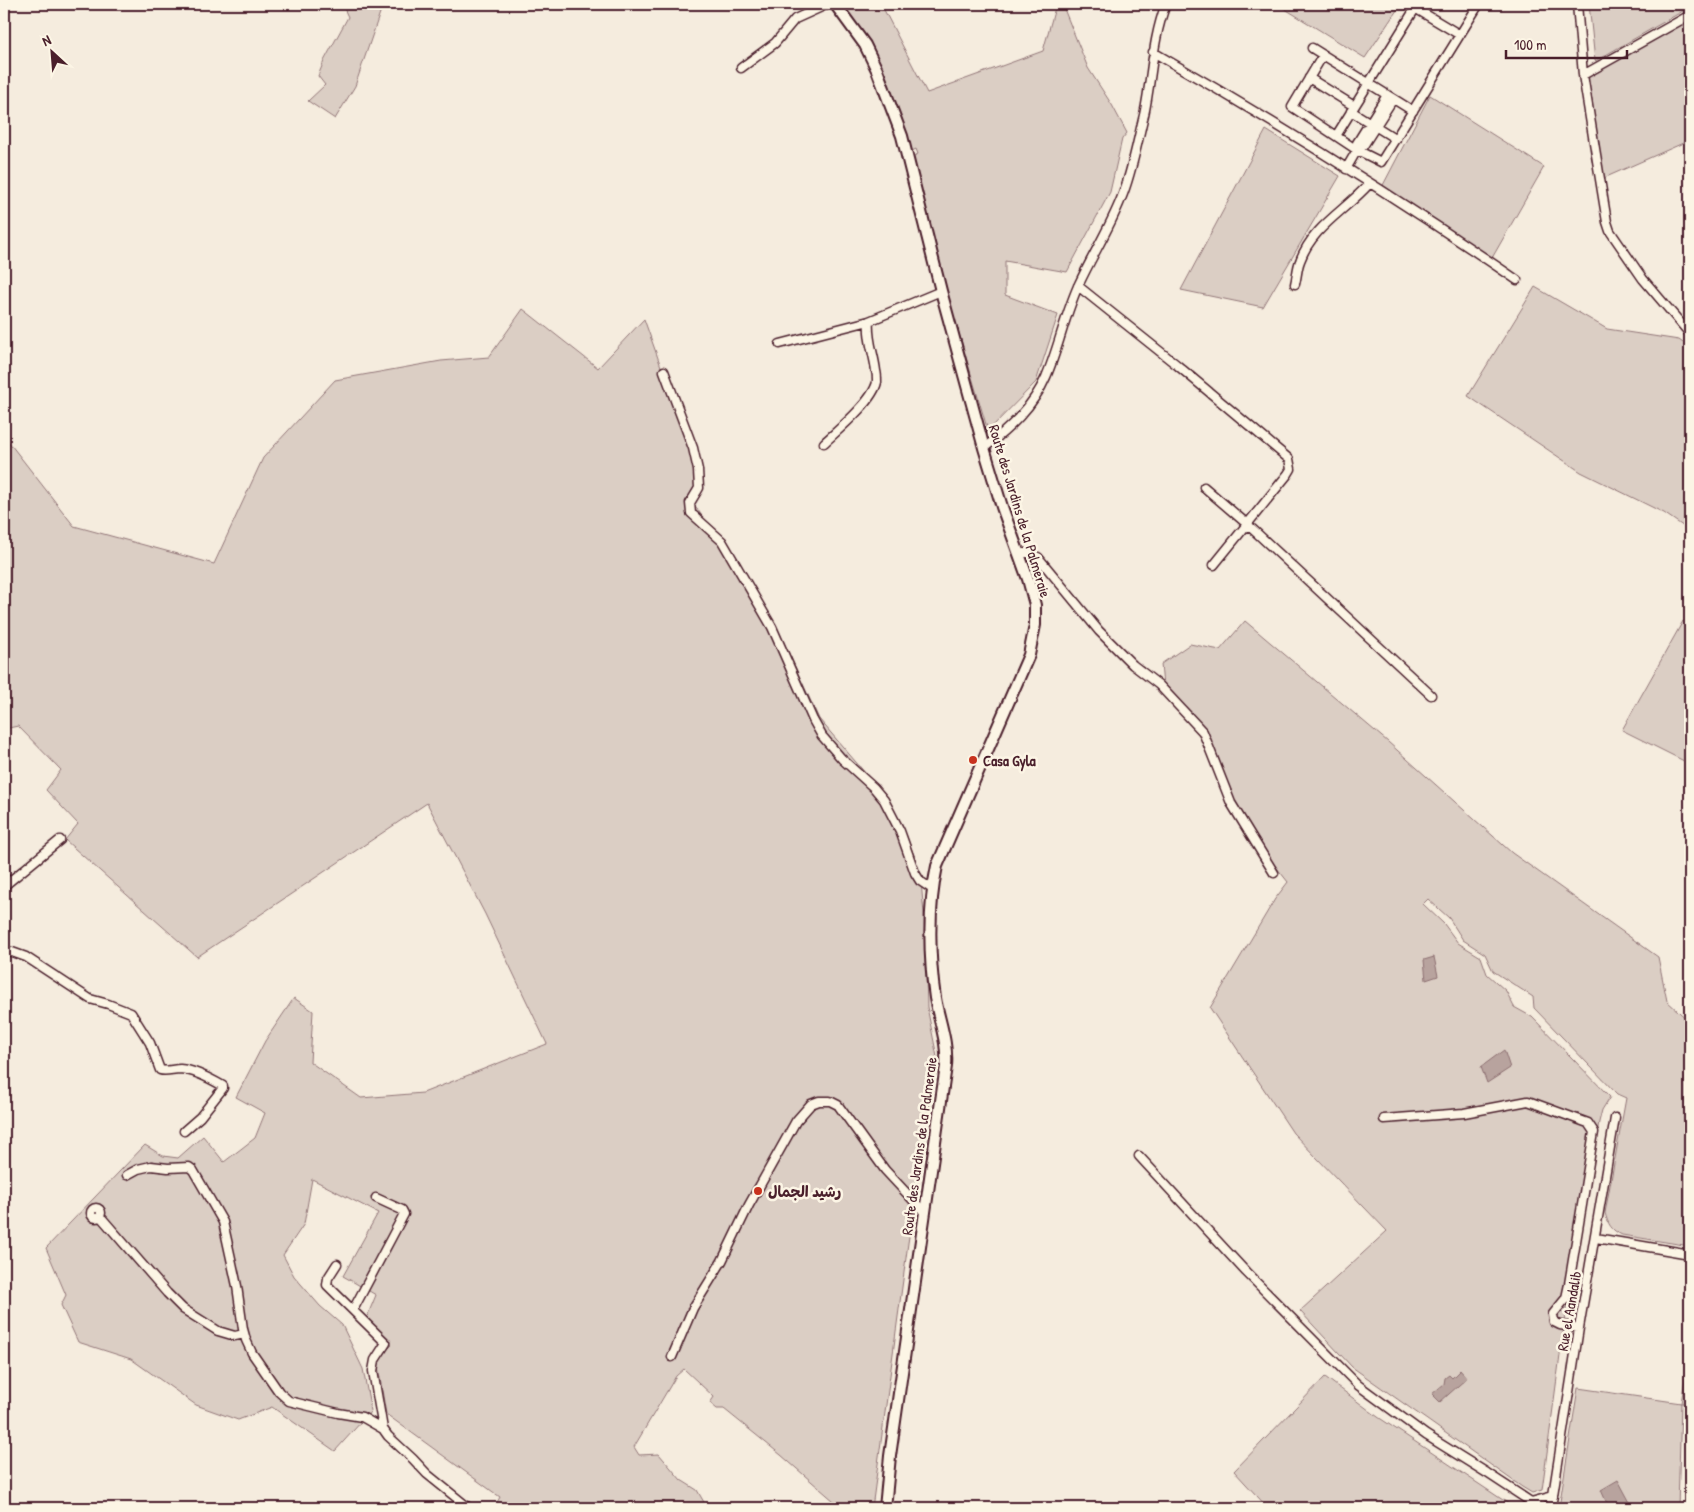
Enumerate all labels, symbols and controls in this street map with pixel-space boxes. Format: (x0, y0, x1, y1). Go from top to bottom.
north arrow (28, 28, 78, 78)
scale bar (1506, 28, 1628, 60)
text: N (39, 29, 54, 50)
text: 100 m (1514, 34, 1547, 55)
street label: Route des Jardins de la Palmeraie (984, 422, 1056, 600)
place label: Casa Gyla (983, 750, 1036, 772)
marker: Casa Gyla (967, 754, 979, 766)
street label: Route des Jardins de la Palmeraie (896, 1056, 942, 1236)
place label: رشيد الجمال (768, 1181, 842, 1202)
marker: رشيد الجمال (752, 1185, 764, 1197)
street label: Rue el Aandalib (1552, 1269, 1586, 1353)

